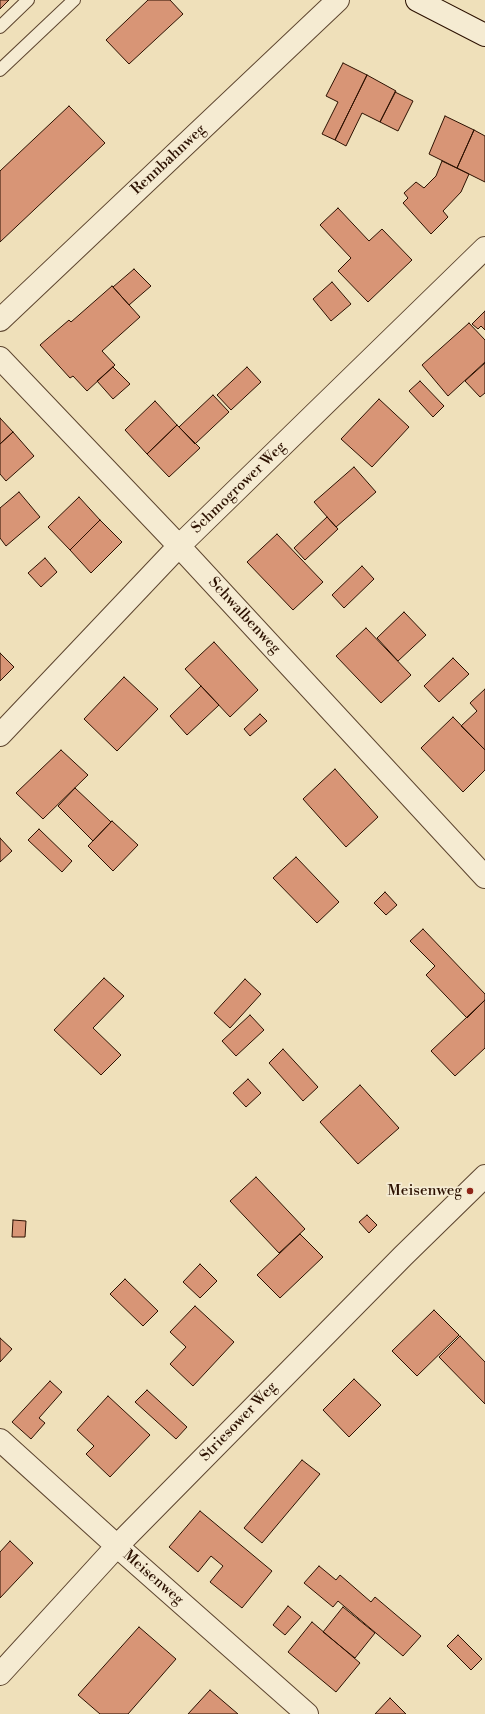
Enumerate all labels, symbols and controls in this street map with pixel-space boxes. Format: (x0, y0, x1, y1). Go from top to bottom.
street label: Rennbahnweg (128, 121, 210, 199)
street label: Schmogrower Weg (188, 438, 290, 538)
street label: Schwalbenweg (204, 574, 284, 658)
place label: Meisenweg (388, 1182, 462, 1200)
marker: Meisenweg (465, 1186, 475, 1196)
street label: Striesower Weg (197, 1379, 281, 1465)
street label: Meisenweg (119, 1547, 187, 1609)

